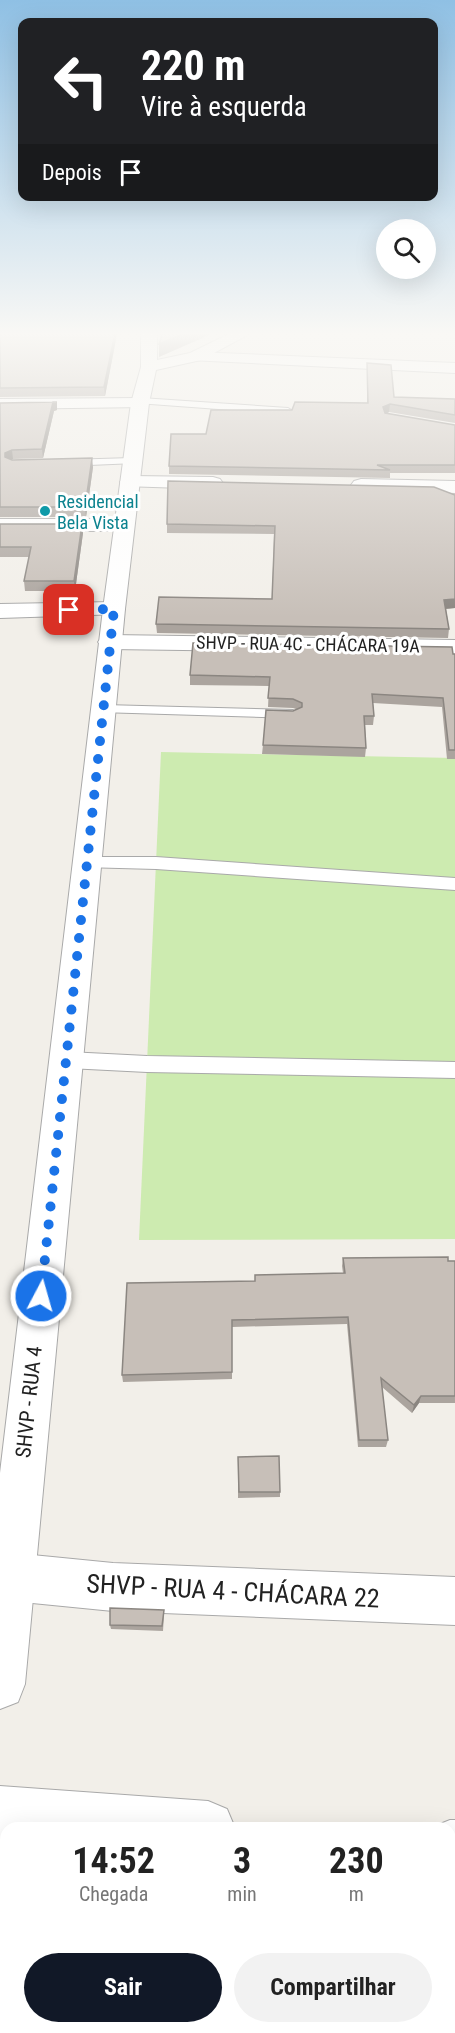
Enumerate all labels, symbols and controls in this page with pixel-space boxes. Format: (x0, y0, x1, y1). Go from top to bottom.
text: 220 m (141, 41, 246, 90)
icon: left (42, 42, 120, 120)
text: Vire à esquerda (141, 91, 307, 123)
icon: arrive (114, 156, 147, 189)
text: Depois (42, 160, 102, 185)
map controls (376, 219, 436, 279)
button: search (376, 219, 436, 279)
place label: Residencial Bela Vista (57, 491, 139, 533)
marker: Residencial Bela Vista (38, 504, 52, 518)
pin (43, 584, 94, 635)
icon: arrive (52, 593, 85, 626)
street label: SHVP - RUA 4C - CHÁCARA 19A (196, 632, 421, 656)
position arrow (9, 1264, 73, 1328)
street label: SHVP - RUA 4 (11, 1345, 47, 1459)
street label: SHVP - RUA 4 - CHÁCARA 22 (86, 1568, 380, 1614)
text: 14:52 (72, 1840, 155, 1882)
text: 3 (233, 1840, 251, 1882)
text: 230 (329, 1840, 384, 1882)
text: Chegada (79, 1882, 148, 1906)
text: min (227, 1882, 257, 1906)
text: m (349, 1882, 364, 1906)
button: Sair (24, 1953, 222, 2022)
button: Compartilhar (234, 1953, 432, 2022)

